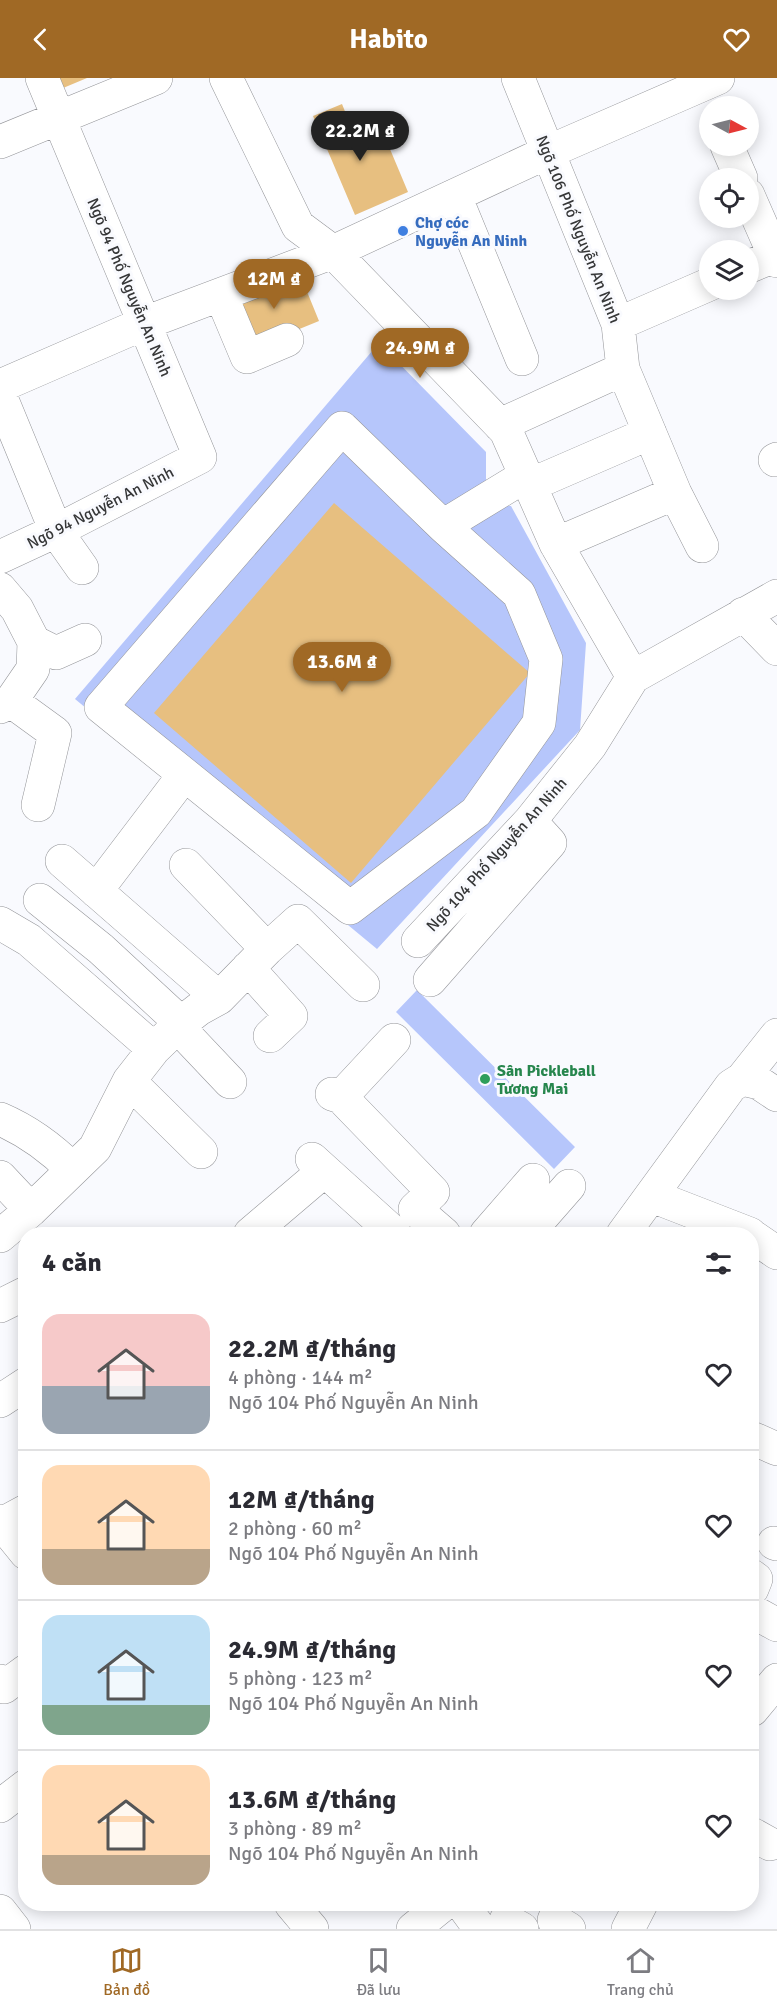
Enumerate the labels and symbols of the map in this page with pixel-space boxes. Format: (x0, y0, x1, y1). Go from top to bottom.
north arrow (699, 96, 759, 156)
pin: 22.2M ₫ (305, 111, 415, 162)
street label: Ngõ 106 Phố Nguyễn An Ninh (531, 133, 625, 326)
street label: Ngõ 94 Phố Nguyễn An Ninh (82, 195, 176, 380)
place label: Chợ cóc Nguyễn An Ninh (415, 213, 528, 251)
marker: Chợ cóc Nguyễn An Ninh (396, 224, 410, 238)
pin: 12M ₫ (232, 259, 316, 310)
pin: 24.9M ₫ (365, 328, 475, 379)
street label: Ngõ 94 Nguyễn An Ninh (24, 462, 177, 554)
pin: 13.6M ₫ (287, 642, 397, 693)
street label: Ngõ 104 Phố Nguyễn An Ninh (422, 773, 571, 936)
place label: Sân Pickleball Tương Mai (497, 1061, 596, 1099)
marker: Sân Pickleball Tương Mai (478, 1072, 492, 1086)

